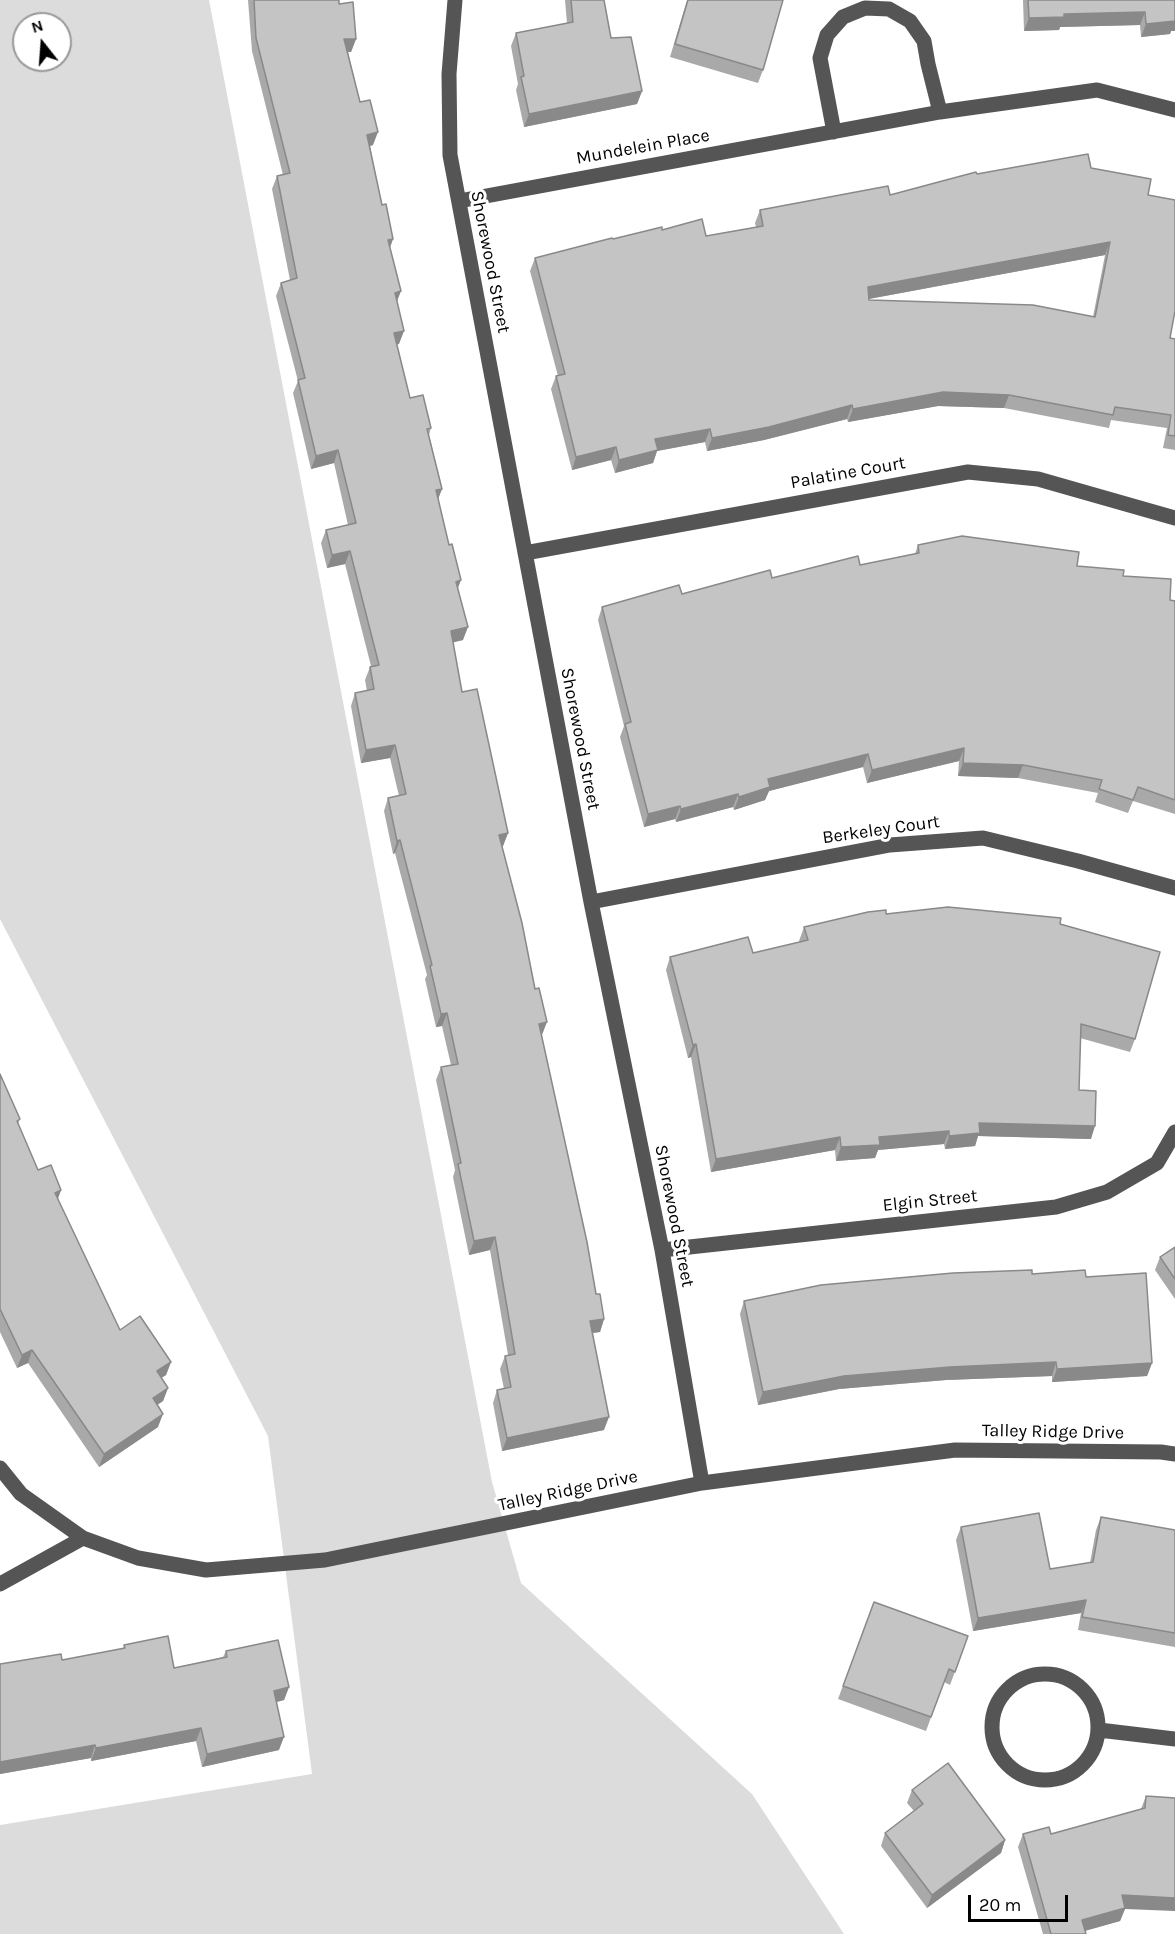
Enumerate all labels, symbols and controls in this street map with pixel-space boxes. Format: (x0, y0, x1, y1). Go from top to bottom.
north arrow (12, 12, 72, 72)
text: N (29, 15, 45, 37)
street label: Mundelein Place (575, 125, 711, 169)
street label: Shorewood Street (466, 189, 514, 335)
street label: Palatine Court (789, 452, 907, 494)
street label: Shorewood Street (556, 666, 604, 812)
street label: Berkeley Court (821, 811, 941, 849)
street label: Shorewood Street (650, 1143, 698, 1289)
street label: Elgin Street (882, 1185, 978, 1217)
street label: Talley Ridge Drive (982, 1420, 1124, 1444)
street label: Talley Ridge Drive (496, 1466, 640, 1516)
scale bar (971, 1883, 1072, 1921)
text: 20 m (979, 1894, 1021, 1916)

